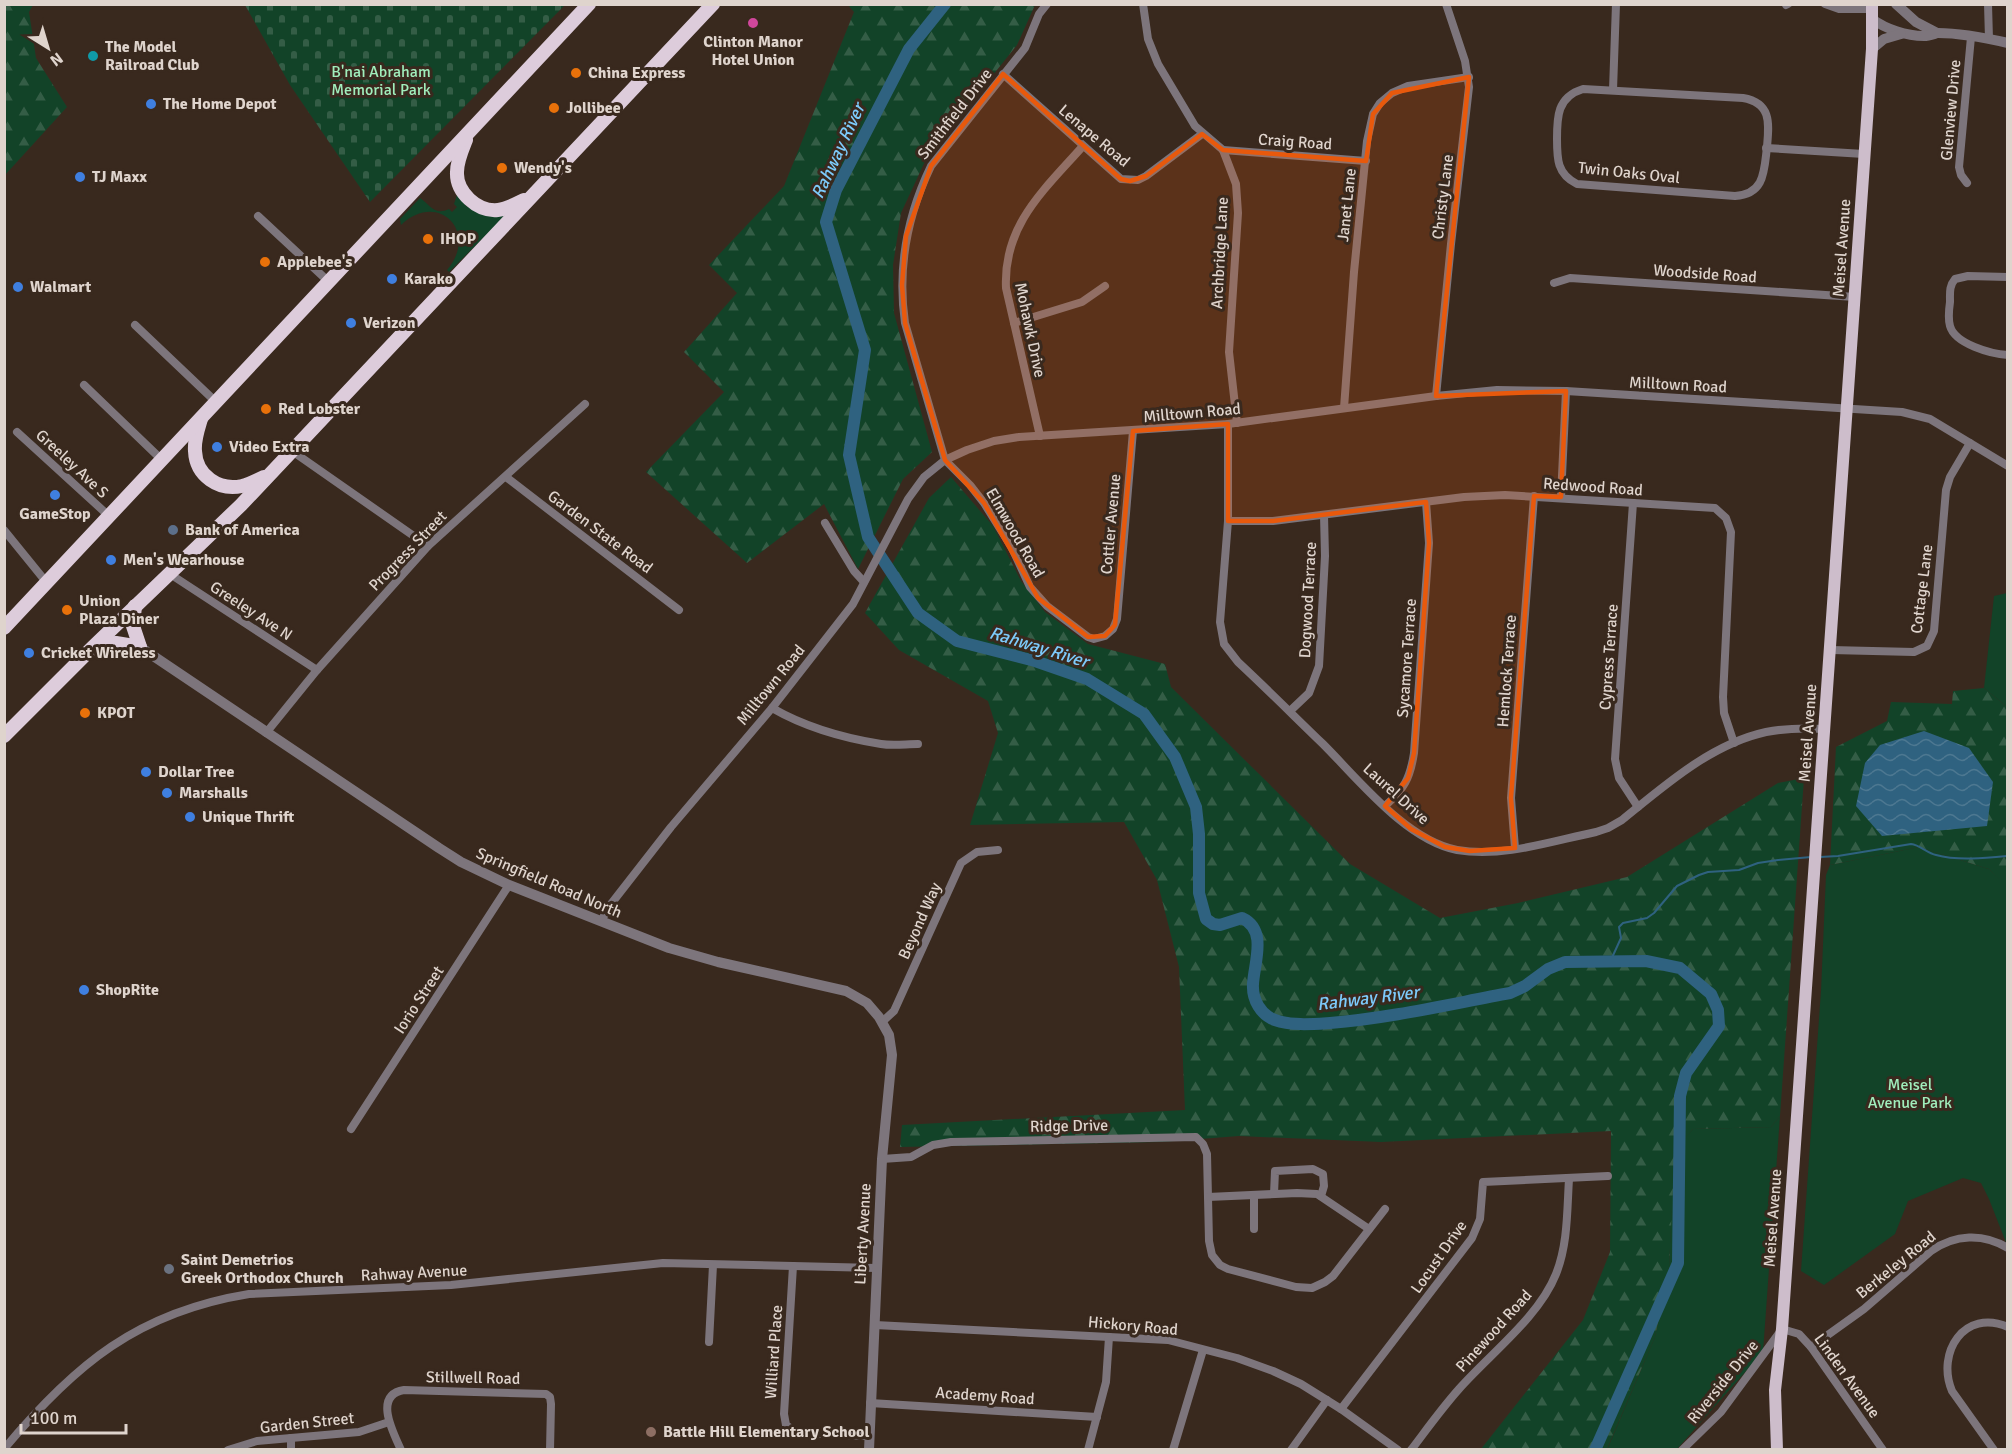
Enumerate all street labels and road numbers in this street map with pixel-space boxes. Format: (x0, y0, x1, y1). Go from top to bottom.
street label: Glenview Drive (1937, 59, 1965, 161)
street label: Smithfield Drive (913, 65, 997, 163)
street label: Lenape Road (1054, 100, 1134, 172)
street label: Craig Road (1257, 129, 1333, 155)
street label: Christy Lane (1428, 153, 1458, 241)
street label: Twin Oaks Oval (1577, 158, 1681, 188)
street label: Janet Lane (1333, 167, 1361, 243)
street label: Archbridge Lane (1207, 197, 1233, 309)
street label: Meisel Avenue (1829, 198, 1855, 298)
street label: Woodside Road (1653, 260, 1757, 288)
street label: Mohawk Drive (1010, 281, 1050, 379)
street label: Milltown Road (1629, 372, 1727, 398)
street label: Milltown Road (1142, 399, 1242, 427)
street label: Greeley Ave S (31, 425, 113, 503)
street label: Cottler Avenue (1097, 473, 1125, 575)
street label: Redwood Road (1542, 474, 1644, 500)
street label: Elmwood Road (981, 484, 1049, 582)
street label: Garden State Road (543, 486, 657, 578)
street label: Progress Street (365, 506, 452, 595)
street label: Dogwood Terrace (1295, 541, 1321, 659)
street label: Cottage Lane (1907, 543, 1937, 635)
street label: Greeley Ave N (206, 577, 296, 645)
street label: Sycamore Terrace (1393, 598, 1421, 718)
street label: Cypress Terrace (1595, 603, 1623, 711)
street label: Hemlock Terrace (1493, 614, 1521, 728)
street label: Milltown Road (732, 641, 810, 729)
street label: Meisel Avenue (1795, 683, 1821, 783)
street label: Laurel Drive (1359, 759, 1433, 829)
street label: Springfield Road North (473, 843, 625, 923)
street label: Beyond Way (894, 879, 946, 963)
street label: Iorio Street (390, 962, 449, 1038)
street label: Ridge Drive (1030, 1115, 1108, 1137)
street label: Meisel Avenue (1760, 1168, 1786, 1268)
street label: Liberty Avenue (850, 1183, 876, 1285)
street label: Locust Drive (1407, 1217, 1471, 1297)
street label: Berkeley Road (1852, 1227, 1940, 1303)
street label: Rahway Avenue (360, 1260, 468, 1286)
street label: Pinewood Road (1452, 1286, 1536, 1376)
street label: Williard Place (761, 1304, 787, 1400)
street label: Hickory Road (1087, 1312, 1179, 1340)
street label: Linden Avenue (1810, 1330, 1884, 1422)
street label: Riverside Drive (1683, 1336, 1763, 1428)
street label: Stillwell Road (426, 1367, 520, 1389)
street label: Academy Road (935, 1383, 1035, 1409)
street label: Garden Street (259, 1408, 355, 1438)

